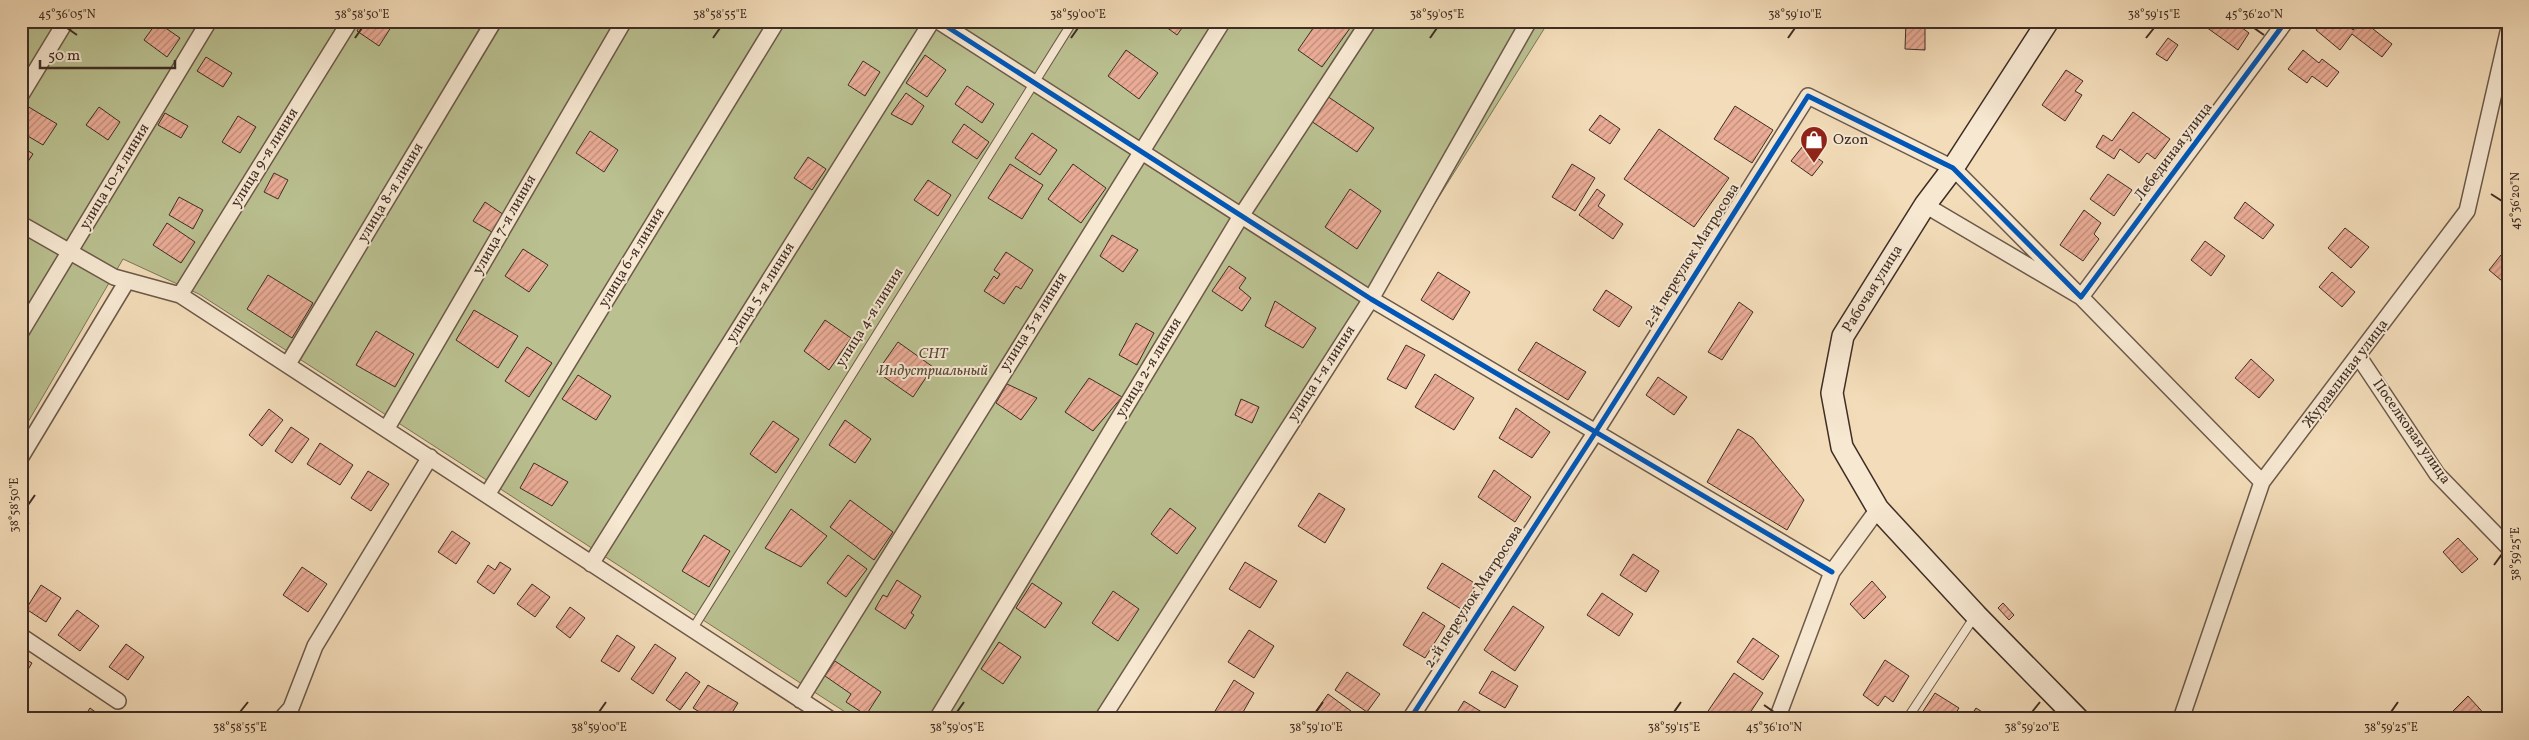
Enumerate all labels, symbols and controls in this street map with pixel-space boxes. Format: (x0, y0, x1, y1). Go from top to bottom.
text: 45°36'05"N (38, 7, 96, 23)
text: 38°58'50"E (335, 7, 389, 23)
text: 38°58'55"E (693, 7, 747, 23)
text: 38°59'00"E (1050, 7, 1106, 23)
text: 38°59'05"E (1410, 7, 1464, 23)
text: 38°59'10"E (1768, 7, 1822, 23)
text: 38°59'15"E (2128, 7, 2180, 23)
text: 45°36'20"N (2225, 7, 2283, 23)
scale bar (40, 38, 175, 70)
text: 50 m (48, 46, 80, 67)
street label: Лебединая улица (2130, 98, 2218, 206)
street label: улица 9-я линия (226, 104, 304, 212)
street label: улица 10-я линия (75, 120, 155, 234)
shop icon: Ozon (1799, 125, 1829, 164)
place label: Ozon (1833, 130, 1868, 151)
street label: улица 8-я линия (353, 139, 429, 247)
street label: улица 7-я линия (468, 171, 542, 279)
text: 45°36'20"N (2508, 172, 2524, 230)
street label: 2-й переулок Матросова (1639, 179, 1745, 333)
street label: улица 6-я линия (594, 204, 670, 312)
street label: улица 5 -я линия (722, 238, 801, 347)
street label: Рабочая улица (1838, 241, 1908, 337)
street label: улица 4-я линия (831, 264, 909, 372)
street label: улица 3-я линия (995, 268, 1073, 375)
street label: улица 2-я линия (1111, 314, 1187, 422)
street label: Журавлиная улица (2298, 315, 2394, 433)
street label: улица 1-я линия (1283, 322, 1361, 426)
park label: СНТ Индустриальный (878, 344, 988, 382)
street label: Поселковая улица (2367, 375, 2455, 489)
text: 38°58'50"E (7, 478, 23, 532)
street label: 2-й переулок Матросова (1420, 521, 1528, 673)
text: 38°59'25"E (2508, 527, 2524, 581)
text: 38°58'55"E (213, 720, 267, 736)
text: 38°59'00"E (571, 720, 627, 736)
text: 38°59'05"E (930, 720, 984, 736)
text: 38°59'10"E (1289, 720, 1343, 736)
text: 38°59'15"E (1648, 720, 1700, 736)
text: 45°36'10"N (1746, 720, 1802, 736)
text: 38°59'20"E (2004, 720, 2060, 736)
text: 38°59'25"E (2364, 720, 2418, 736)

